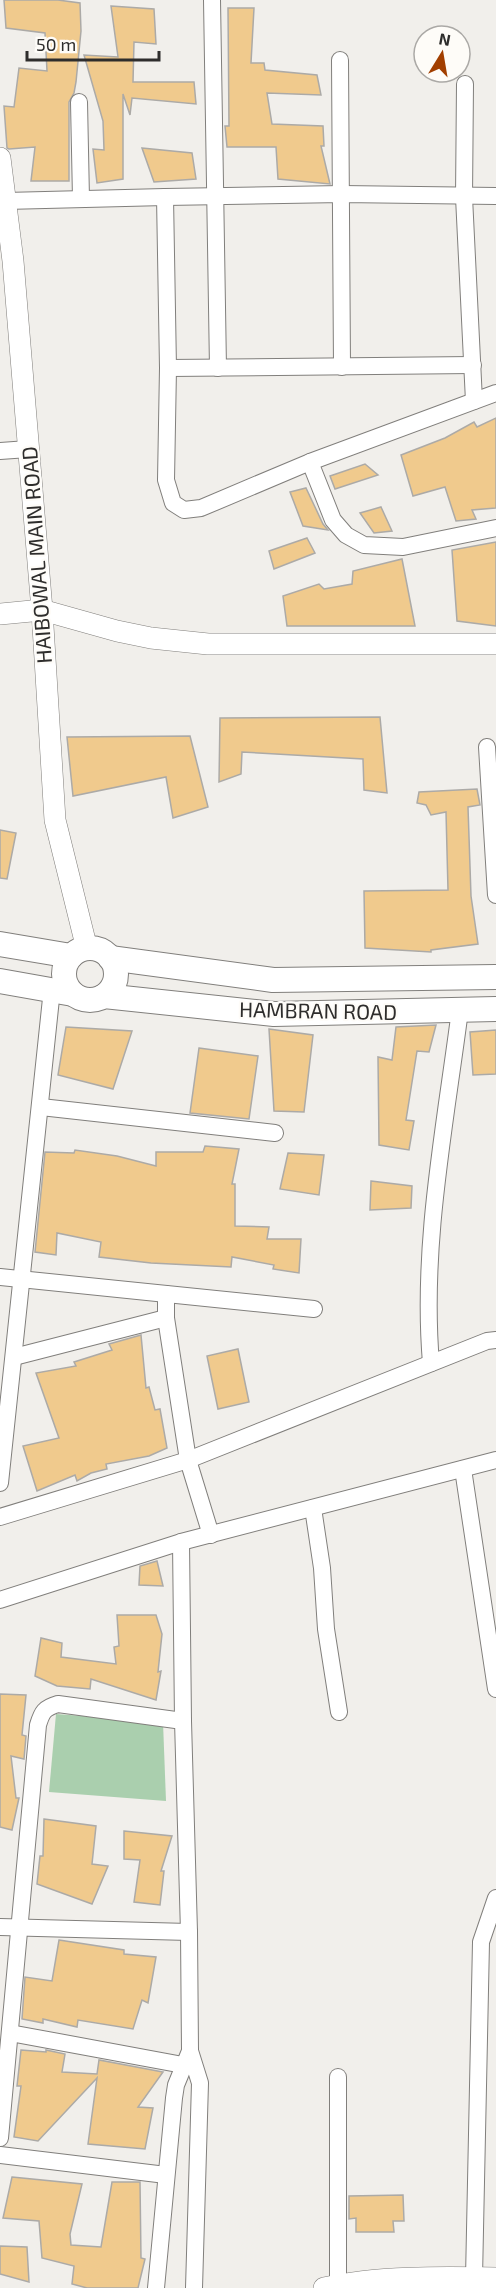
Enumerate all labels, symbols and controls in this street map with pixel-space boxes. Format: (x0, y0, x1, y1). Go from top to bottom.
scale bar (27, 24, 159, 62)
north arrow (412, 24, 472, 84)
text: N (437, 28, 452, 49)
text: 50 m (36, 33, 76, 55)
street label: HAIBOWAL MAIN ROAD (16, 446, 56, 664)
street label: HAMBRAN ROAD (239, 996, 397, 1024)

